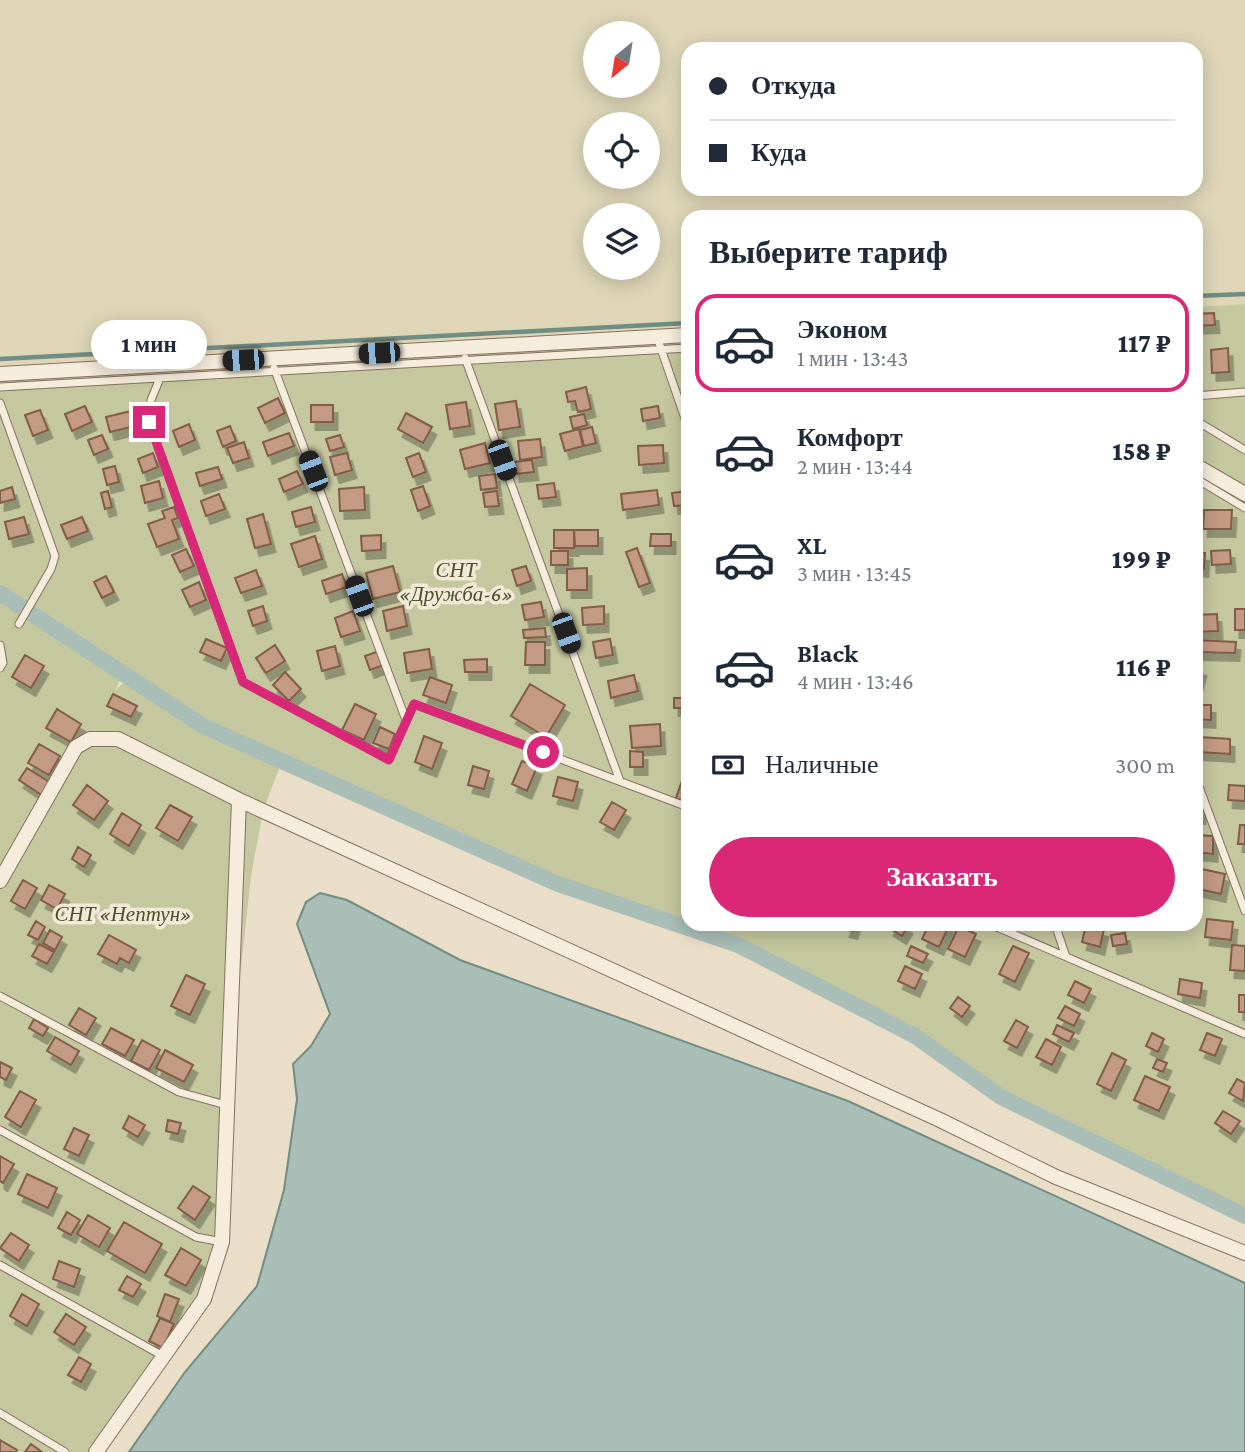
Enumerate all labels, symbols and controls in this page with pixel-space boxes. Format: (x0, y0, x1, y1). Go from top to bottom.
north arrow (583, 21, 660, 98)
map controls (583, 21, 660, 280)
text: Откуда (751, 71, 836, 100)
button: locate (583, 112, 660, 189)
text: Куда (751, 138, 807, 167)
button: layers (583, 203, 660, 280)
text: Выберите тариф (709, 234, 948, 270)
icon: car (713, 312, 776, 375)
text: Эконом (797, 315, 887, 344)
callout: 1 мин (91, 320, 207, 370)
text: 117 ₽ (1118, 329, 1171, 358)
text: 1 мин (121, 331, 177, 357)
car (358, 341, 401, 365)
text: 1 мин · 13:43 (797, 345, 909, 371)
car (222, 348, 265, 372)
route end (133, 406, 165, 438)
icon: car (713, 420, 776, 483)
text: Комфорт (797, 423, 903, 452)
car (485, 437, 520, 483)
text: 158 ₽ (1112, 437, 1171, 466)
car (296, 448, 331, 494)
text: 2 мин · 13:44 (797, 453, 913, 479)
icon: car (713, 528, 776, 591)
text: XL (797, 531, 826, 560)
text: 199 ₽ (1112, 545, 1171, 574)
park label: СНТ «Дружба-6» (399, 558, 513, 606)
text: 3 мин · 13:45 (797, 560, 912, 586)
car (342, 573, 377, 619)
car (549, 610, 584, 656)
icon: car (713, 636, 776, 699)
text: Black (797, 639, 858, 668)
text: 116 ₽ (1116, 653, 1171, 682)
text: 4 мин · 13:46 (797, 668, 914, 694)
route start (527, 736, 559, 768)
icon: cash (709, 746, 747, 784)
text: Наличные (765, 750, 878, 779)
text: 300 m (1115, 752, 1175, 778)
button: Заказать (709, 837, 1175, 917)
park label: СНТ «Нептун» (55, 902, 191, 926)

